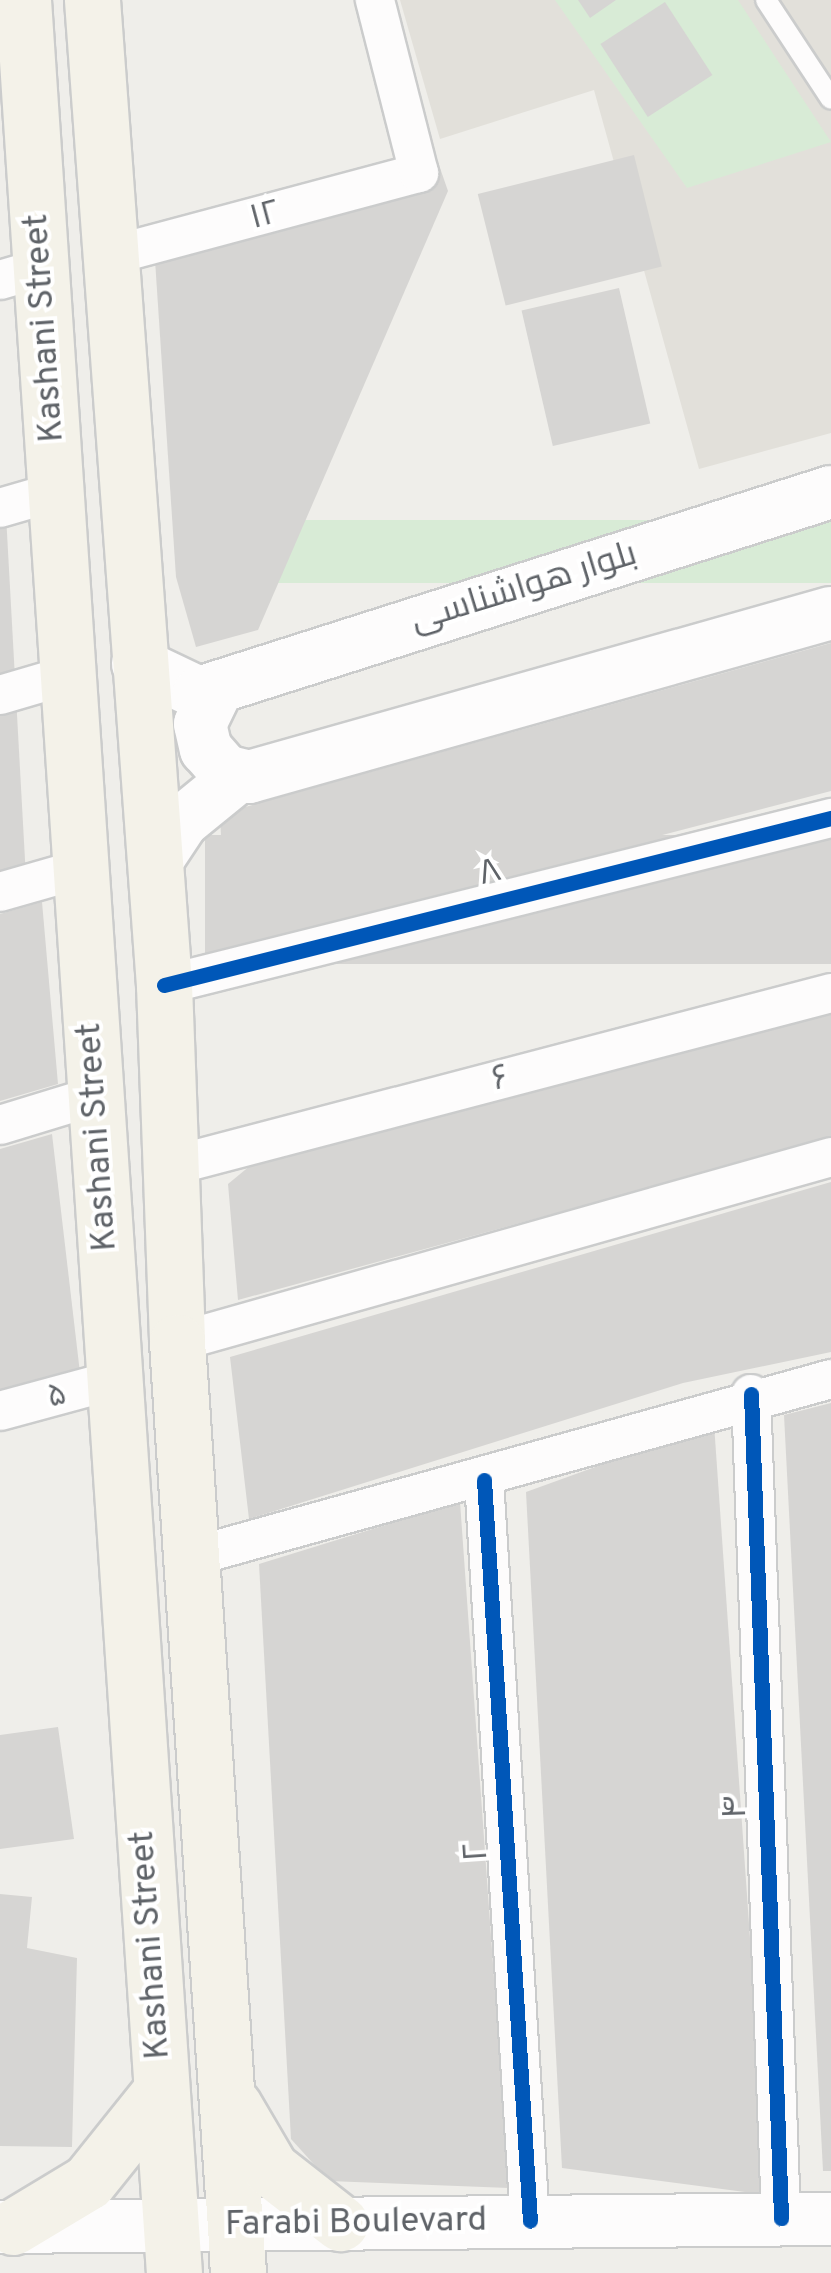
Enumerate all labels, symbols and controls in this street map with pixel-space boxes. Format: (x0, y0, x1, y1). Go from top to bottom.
street label: ۱۲ (245, 192, 285, 240)
street label: Kashani Street (16, 212, 74, 444)
street label: بلوار هواشناسی (406, 534, 642, 642)
street label: ۸ (474, 850, 506, 896)
street label: Kashani Street (69, 1021, 127, 1253)
street label: ۶ (487, 1057, 515, 1101)
street label: ۵ (42, 1373, 72, 1419)
street label: ۴ (715, 1795, 757, 1819)
street label: Kashani Street (122, 1829, 180, 2061)
street label: ۲ (455, 1841, 499, 1863)
street label: Farabi Boulevard (225, 2200, 487, 2246)

